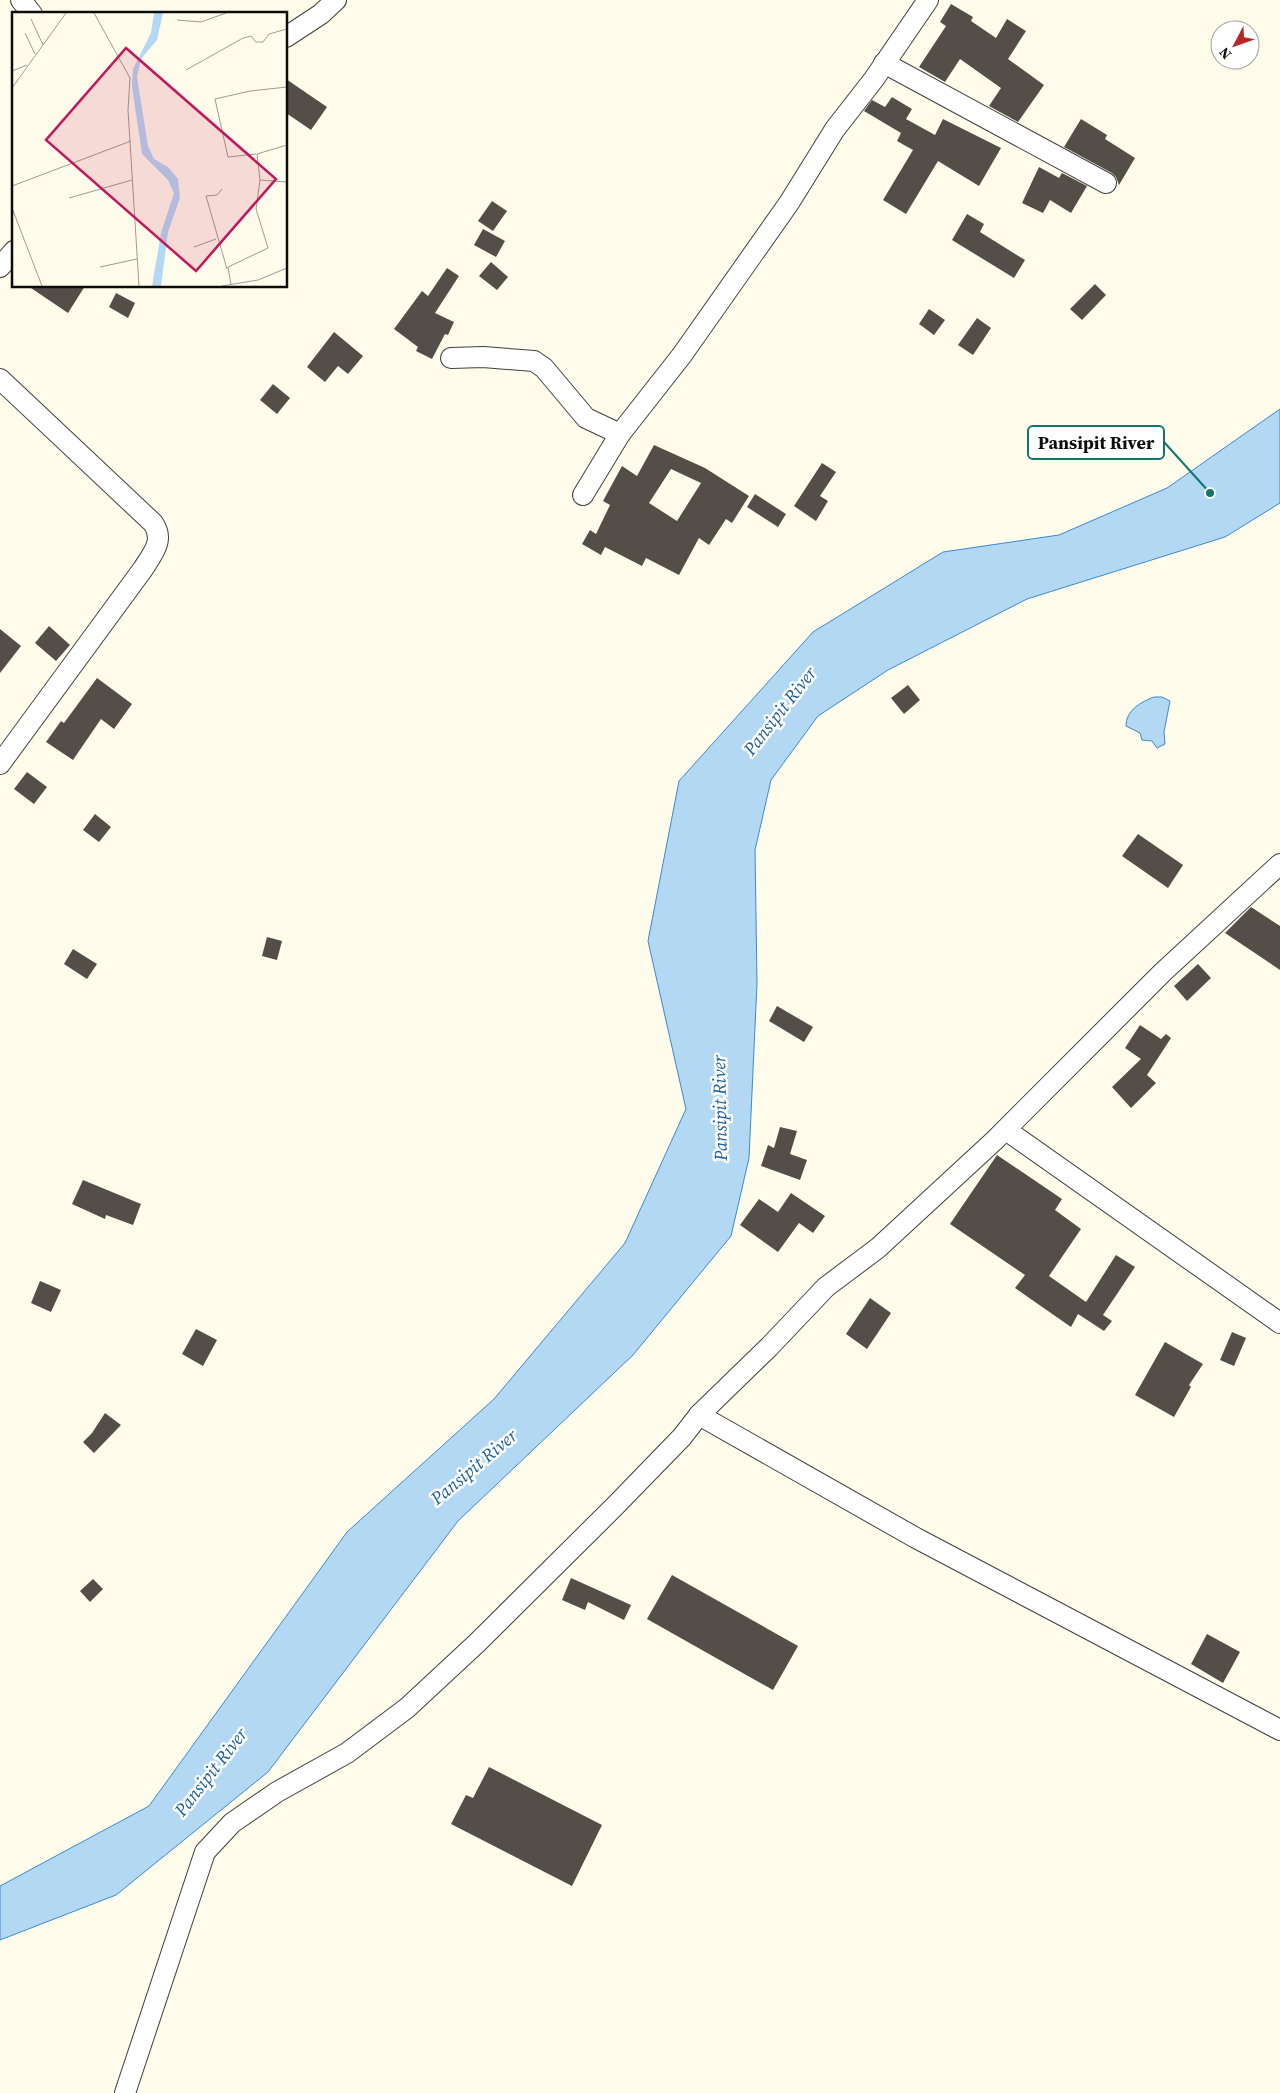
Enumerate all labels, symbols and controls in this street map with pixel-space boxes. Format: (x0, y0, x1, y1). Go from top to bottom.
inset map (12, 12, 288, 288)
north arrow (1210, 20, 1260, 70)
text: N (1214, 43, 1236, 64)
callout: Pansipit River (1028, 426, 1164, 459)
text: Pansipit River (1038, 430, 1155, 455)
water label: Pansipit River (737, 661, 823, 761)
water label: Pansipit River (706, 1054, 733, 1162)
water label: Pansipit River (424, 1423, 523, 1511)
water label: Pansipit River (168, 1722, 254, 1822)

